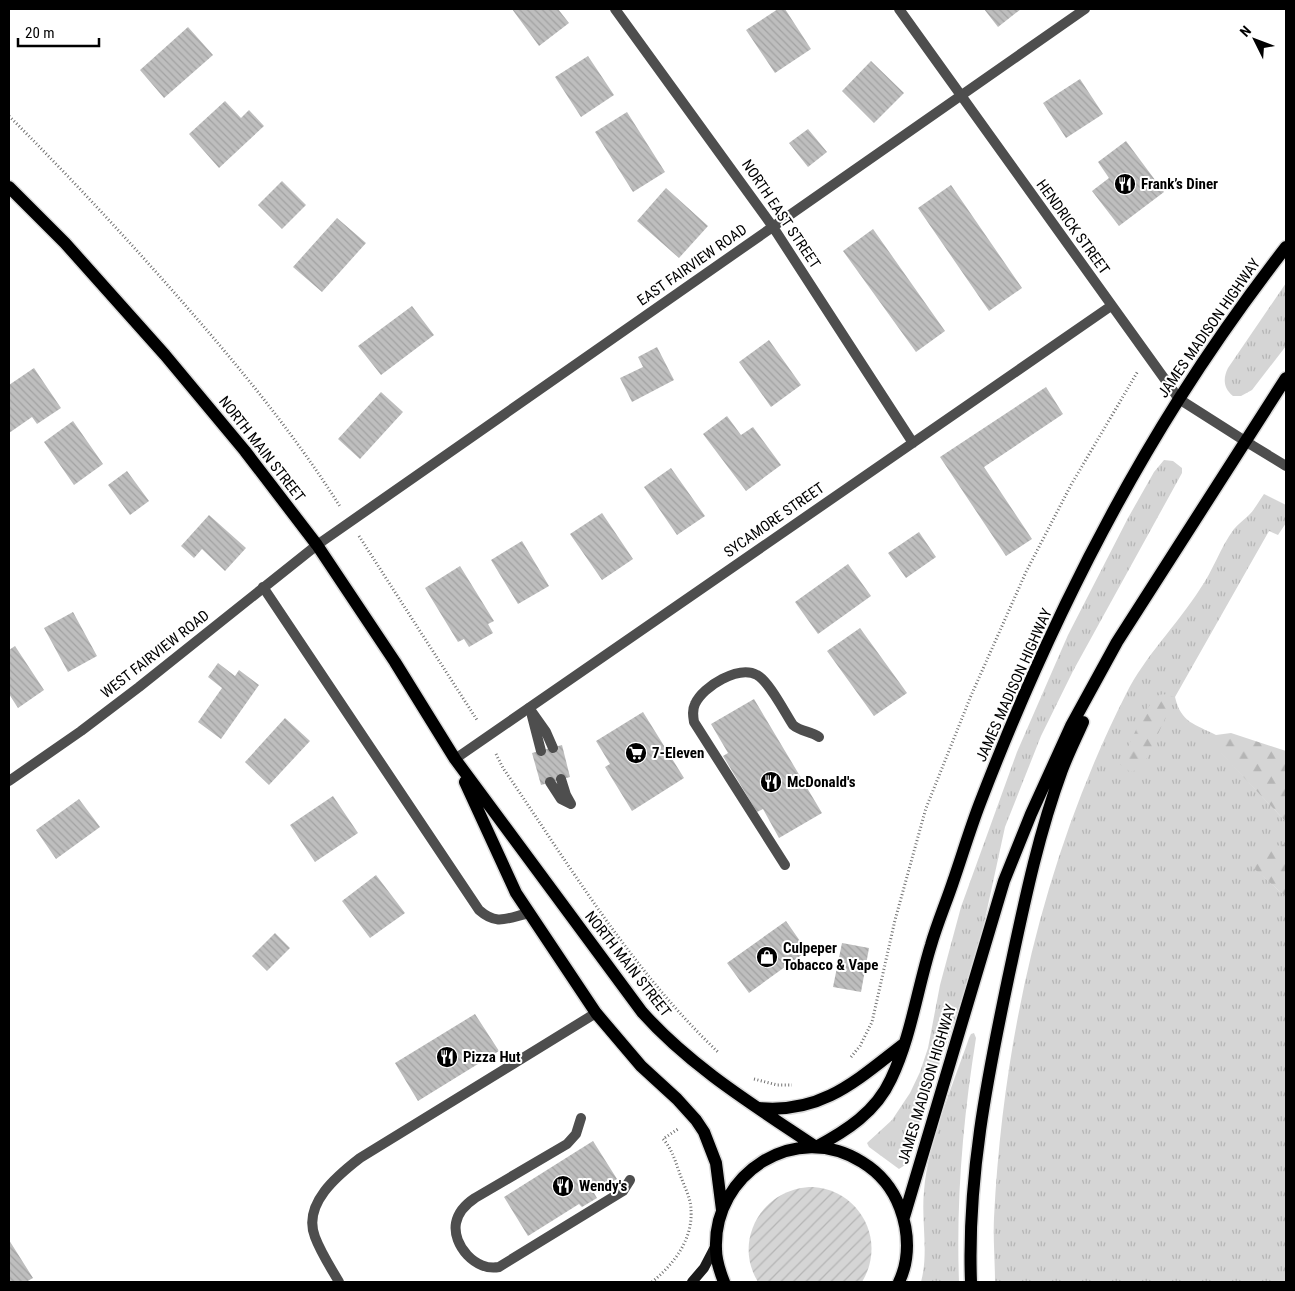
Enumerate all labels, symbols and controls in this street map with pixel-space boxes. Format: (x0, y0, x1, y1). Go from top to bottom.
scale bar (18, 15, 99, 47)
north arrow (1230, 15, 1280, 65)
text: N (1237, 23, 1254, 40)
text: 20 m (25, 24, 55, 42)
street label: NORTH EAST STREET (738, 156, 824, 272)
restaurant icon: Frank’s Diner (1113, 172, 1137, 196)
place label: Frank’s Diner (1141, 175, 1218, 193)
street label: HENDRICK STREET (1033, 176, 1114, 278)
street label: EAST FAIRVIEW ROAD (634, 220, 750, 310)
street label: JAMES MADISON HIGHWAY (1154, 255, 1264, 401)
street label: NORTH MAIN STREET (215, 393, 309, 506)
street label: SYCAMORE STREET (720, 479, 828, 561)
street label: JAMES MADISON HIGHWAY (972, 605, 1056, 764)
street label: WEST FAIRVIEW ROAD (97, 606, 213, 702)
supermarket icon: 7-Eleven (624, 741, 648, 765)
place label: 7-Eleven (652, 744, 704, 762)
restaurant icon: McDonald's (759, 770, 783, 794)
place label: McDonald's (787, 773, 856, 791)
street label: NORTH MAIN STREET (581, 908, 675, 1021)
place label: Culpeper Tobacco & Vape (783, 939, 878, 974)
shop icon: Culpeper Tobacco & Vape (755, 945, 779, 969)
street label: JAMES MADISON HIGHWAY (894, 1002, 960, 1166)
restaurant icon: Pizza Hut (435, 1045, 459, 1069)
place label: Pizza Hut (463, 1048, 521, 1066)
restaurant icon: Wendy's (551, 1174, 575, 1198)
place label: Wendy's (579, 1177, 628, 1195)

